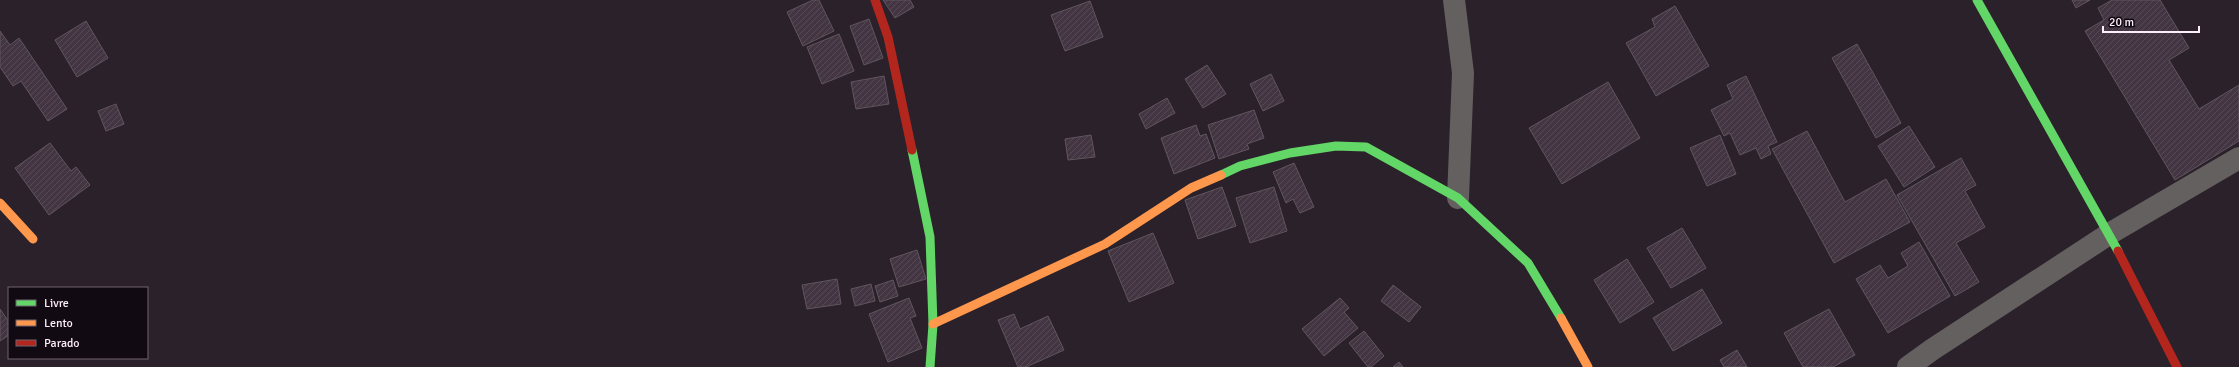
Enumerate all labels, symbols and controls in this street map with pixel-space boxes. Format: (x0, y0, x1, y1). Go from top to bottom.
scale bar (2103, 8, 2199, 34)
text: 20 m (2109, 15, 2134, 30)
legend (8, 287, 148, 359)
text: Livre (44, 296, 69, 311)
text: Lento (44, 316, 73, 331)
text: Parado (44, 336, 80, 351)

